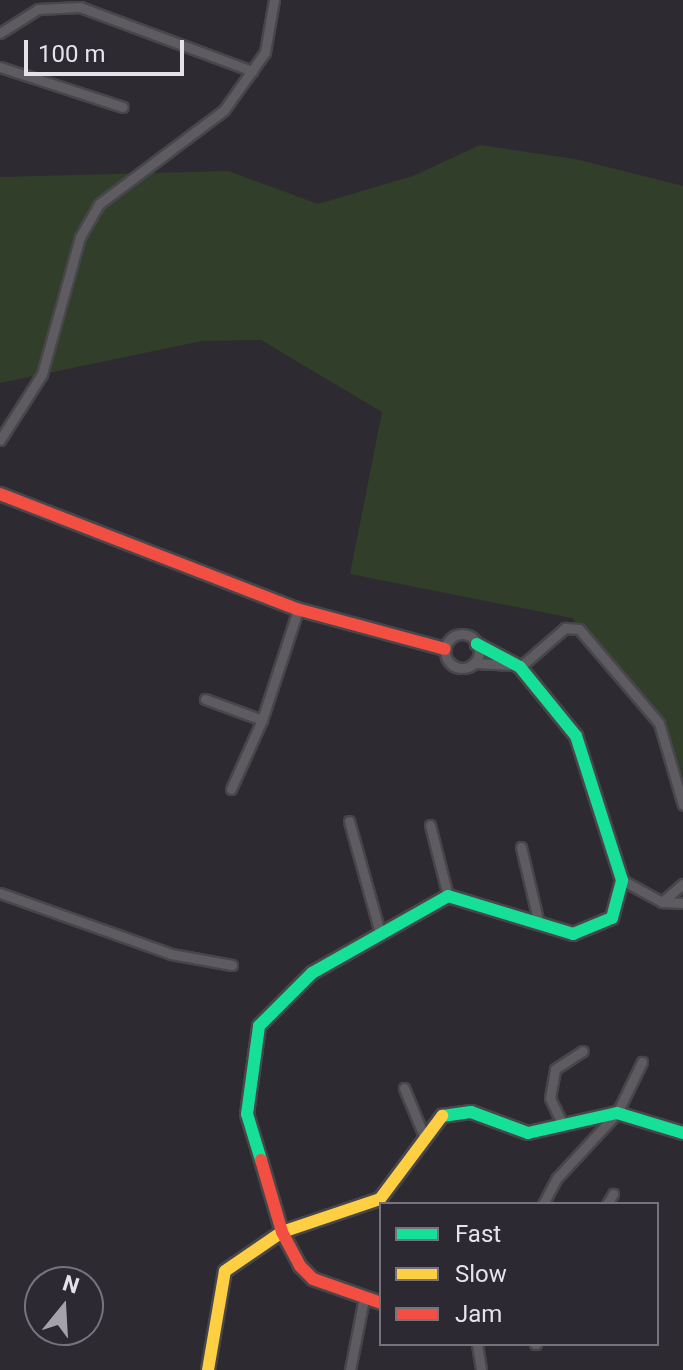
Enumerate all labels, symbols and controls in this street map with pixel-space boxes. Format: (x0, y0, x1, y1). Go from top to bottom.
scale bar (28, 24, 188, 74)
text: 100 m (38, 40, 105, 68)
legend (379, 1202, 659, 1346)
text: Fast (455, 1220, 501, 1248)
text: Slow (455, 1260, 507, 1288)
north arrow (24, 1266, 104, 1346)
text: N (60, 1270, 82, 1299)
text: Jam (455, 1300, 502, 1328)

